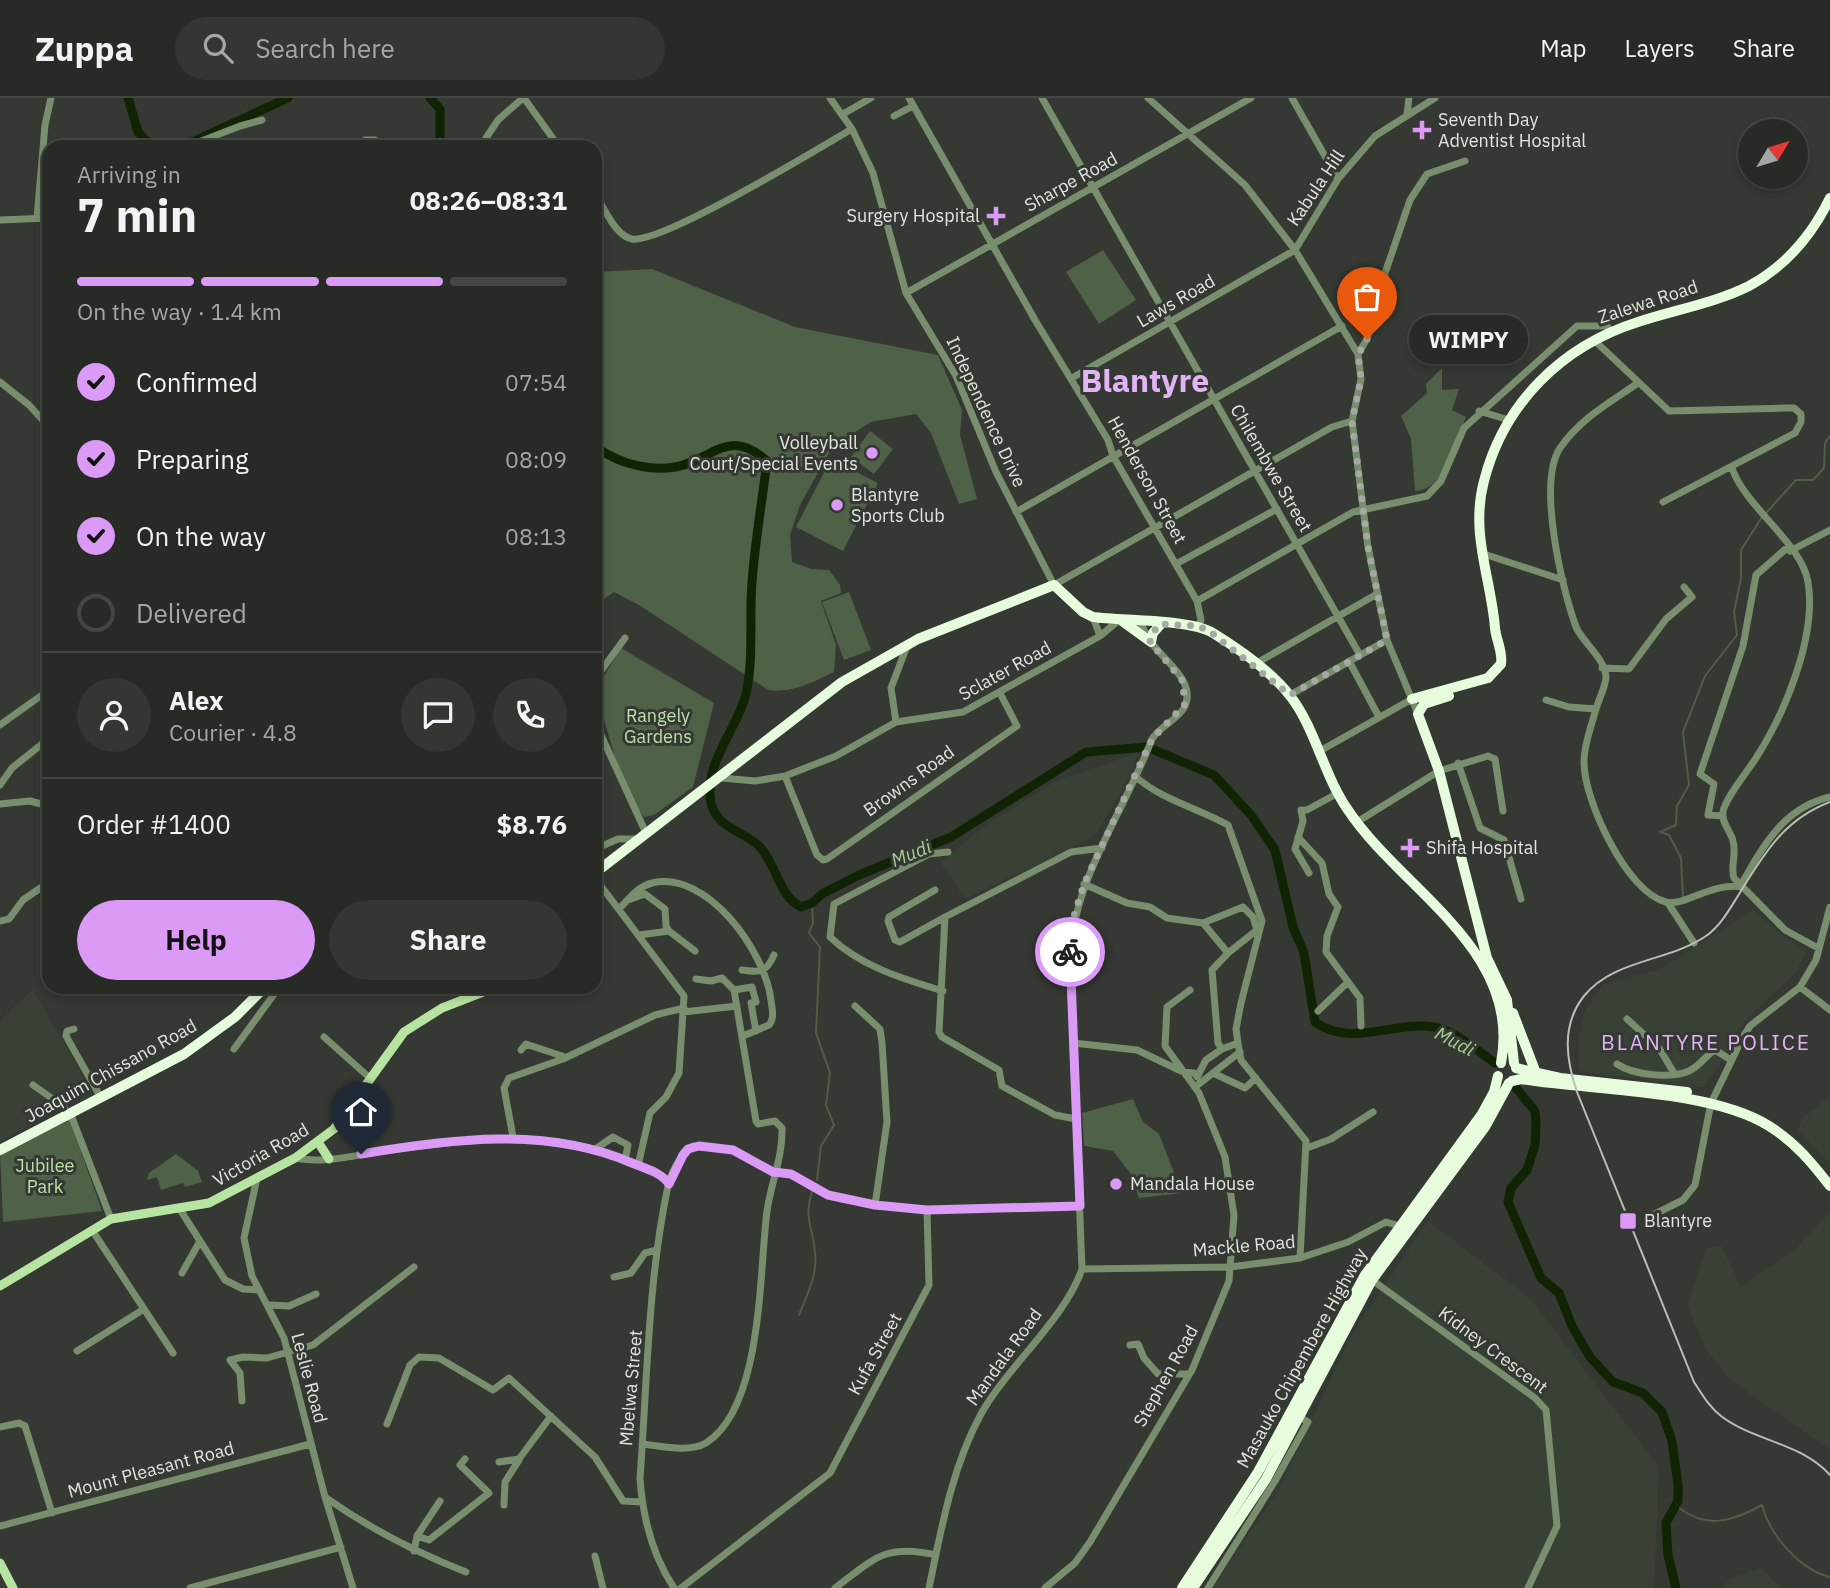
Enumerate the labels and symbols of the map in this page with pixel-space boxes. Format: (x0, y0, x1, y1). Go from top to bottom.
place label: Seventh Day Adventist Hospital (1438, 108, 1586, 152)
north arrow (1738, 119, 1808, 189)
marker: Seventh Day Adventist Hospital (1412, 120, 1432, 140)
street label: Kabula Hill (1282, 145, 1350, 230)
street label: Sharpe Road (1020, 147, 1121, 217)
place label: Surgery Hospital (846, 204, 980, 227)
marker: Surgery Hospital (986, 206, 1006, 226)
pin (1337, 267, 1397, 339)
street label: Laws Road (1132, 269, 1219, 332)
street label: Zalewa Road (1595, 275, 1701, 328)
callout: WIMPY (1409, 314, 1528, 364)
street label: Independence Drive (941, 333, 1032, 491)
district label: Blantyre (1081, 359, 1209, 401)
street label: Chilembwe Street (1225, 400, 1317, 536)
street label: Henderson Street (1103, 412, 1192, 548)
place label: Volleyball Court/Special Events (689, 431, 858, 475)
marker: Volleyball Court/Special Events (864, 445, 880, 461)
place label: Blantyre Sports Club (851, 483, 945, 527)
marker: Blantyre Sports Club (829, 497, 845, 513)
street label: Sclater Road (954, 636, 1055, 705)
park label: Rangely Gardens (624, 704, 692, 748)
street label: Browns Road (859, 740, 959, 821)
water label: Mudi (887, 834, 936, 872)
place label: Shifa Hospital (1426, 836, 1538, 859)
marker: Shifa Hospital (1400, 838, 1420, 858)
courier (1035, 917, 1105, 987)
street label: Joaquim Chissano Road (21, 1014, 201, 1127)
water label: Mudi (1431, 1021, 1480, 1062)
district label: BLANTYRE POLICE (1601, 1028, 1811, 1056)
pin (331, 1082, 391, 1154)
street label: Victoria Road (209, 1118, 313, 1191)
park label: Jubilee Park (15, 1154, 75, 1198)
place label: Mandala House (1130, 1172, 1255, 1195)
marker: Mandala House (1108, 1176, 1124, 1192)
place label: Blantyre (1644, 1209, 1712, 1232)
marker: Blantyre (1618, 1211, 1638, 1231)
street label: Mackle Road (1192, 1230, 1296, 1261)
street label: Masauko Chipembere Highway (1231, 1244, 1372, 1472)
street label: Kidney Crescent (1434, 1301, 1553, 1398)
street label: Mandala Road (961, 1304, 1047, 1410)
street label: Kufa Street (843, 1309, 907, 1399)
street label: Stephen Road (1128, 1321, 1203, 1431)
street label: Mbelwa Street (614, 1329, 647, 1447)
street label: Leslie Road (286, 1330, 333, 1425)
street label: Mount Pleasant Road (65, 1436, 237, 1503)

